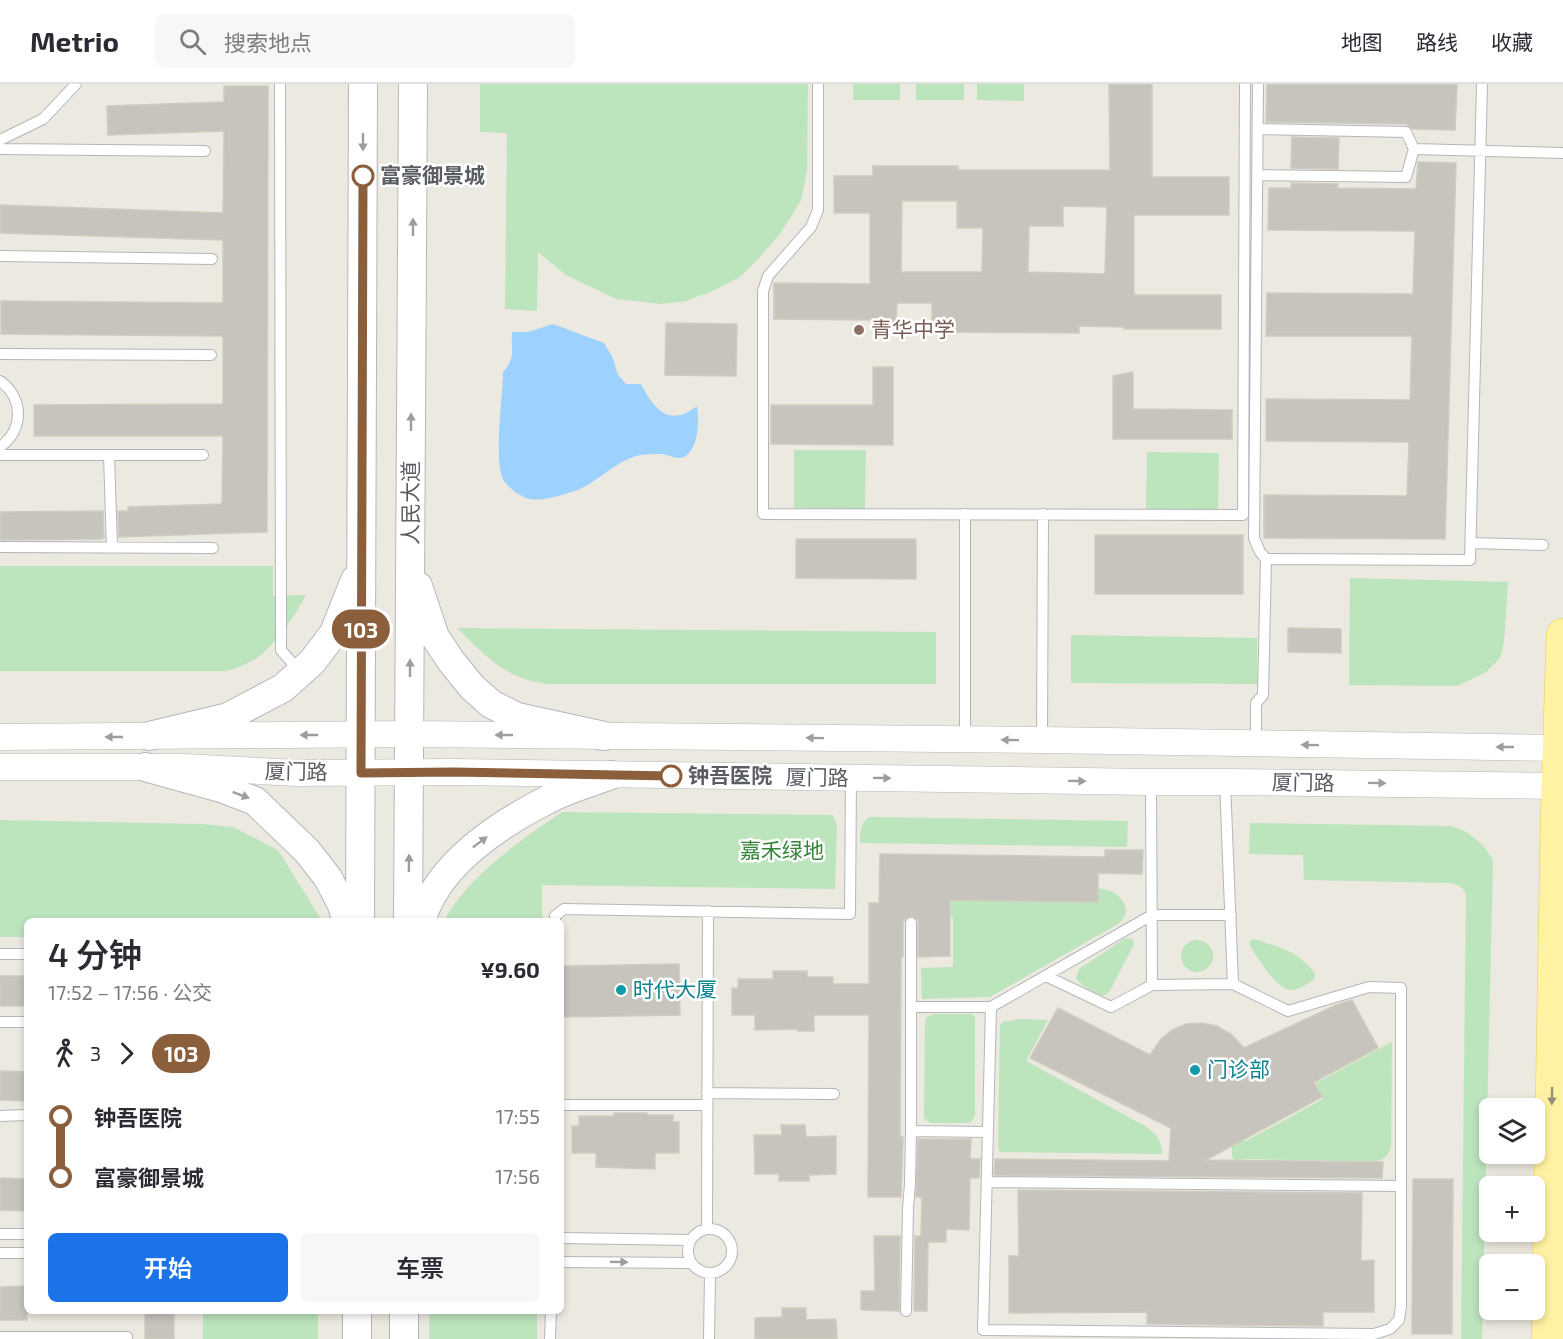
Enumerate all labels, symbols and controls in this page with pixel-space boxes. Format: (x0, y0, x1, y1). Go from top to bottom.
search box (155, 14, 575, 68)
text: Metrio (30, 24, 119, 58)
icon: search (176, 25, 209, 58)
text: 搜索地点 (224, 29, 312, 55)
text: 地图 (1341, 29, 1383, 54)
text: 路线 (1416, 29, 1458, 54)
text: 收藏 (1491, 29, 1533, 54)
one-way arrow (358, 133, 368, 152)
place label: 富豪御景城 (380, 162, 485, 187)
marker: 富豪御景城 (352, 165, 374, 187)
one-way arrow (408, 217, 417, 236)
place label: 青华中学 (871, 316, 955, 341)
marker: 青华中学 (852, 323, 866, 337)
one-way arrow (406, 412, 416, 431)
street label: 人民大道 (397, 461, 422, 545)
line badge: 103 (326, 610, 395, 648)
text: 103 (344, 617, 378, 642)
one-way arrow (405, 658, 415, 677)
one-way arrow (299, 730, 318, 740)
one-way arrow (494, 730, 513, 740)
one-way arrow (104, 732, 123, 742)
one-way arrow (805, 733, 824, 743)
one-way arrow (1000, 735, 1019, 745)
one-way arrow (1300, 740, 1319, 749)
one-way arrow (1495, 743, 1514, 752)
street label: 厦门路 (264, 757, 328, 784)
place label: 钟吾医院 (688, 762, 772, 787)
street label: 厦门路 (785, 763, 849, 790)
marker: 钟吾医院 (660, 765, 682, 787)
street label: 厦门路 (1271, 768, 1335, 795)
one-way arrow (872, 774, 891, 783)
one-way arrow (1067, 776, 1086, 786)
one-way arrow (1367, 779, 1386, 788)
one-way arrow (233, 791, 251, 801)
one-way arrow (472, 836, 488, 848)
park label: 嘉禾绿地 (740, 837, 824, 862)
one-way arrow (404, 853, 414, 872)
text: 4 分钟 (48, 934, 142, 974)
text: ¥9.60 (480, 956, 540, 982)
place label: 时代大厦 (633, 976, 717, 1001)
text: 17:52 – 17:56 · 公交 (48, 980, 212, 1004)
marker: 时代大厦 (614, 983, 628, 997)
icon: walk (48, 1037, 81, 1070)
icon: forward (110, 1037, 143, 1070)
text: 3 (90, 1041, 101, 1065)
text: 103 (164, 1041, 198, 1066)
place label: 门诊部 (1207, 1056, 1270, 1081)
marker: 门诊部 (1188, 1063, 1202, 1077)
one-way arrow (1547, 1087, 1557, 1106)
map controls (1479, 1098, 1545, 1320)
button: layers (1479, 1098, 1545, 1164)
text: 钟吾医院 (94, 1104, 182, 1130)
text: 17:55 (496, 1104, 540, 1128)
text: 富豪御景城 (94, 1164, 204, 1190)
text: 17:56 (495, 1164, 540, 1188)
button: + (1479, 1176, 1545, 1242)
button: 开始 (48, 1233, 288, 1302)
button: 车票 (300, 1233, 540, 1302)
button: − (1479, 1254, 1545, 1320)
one-way arrow (610, 1257, 629, 1267)

